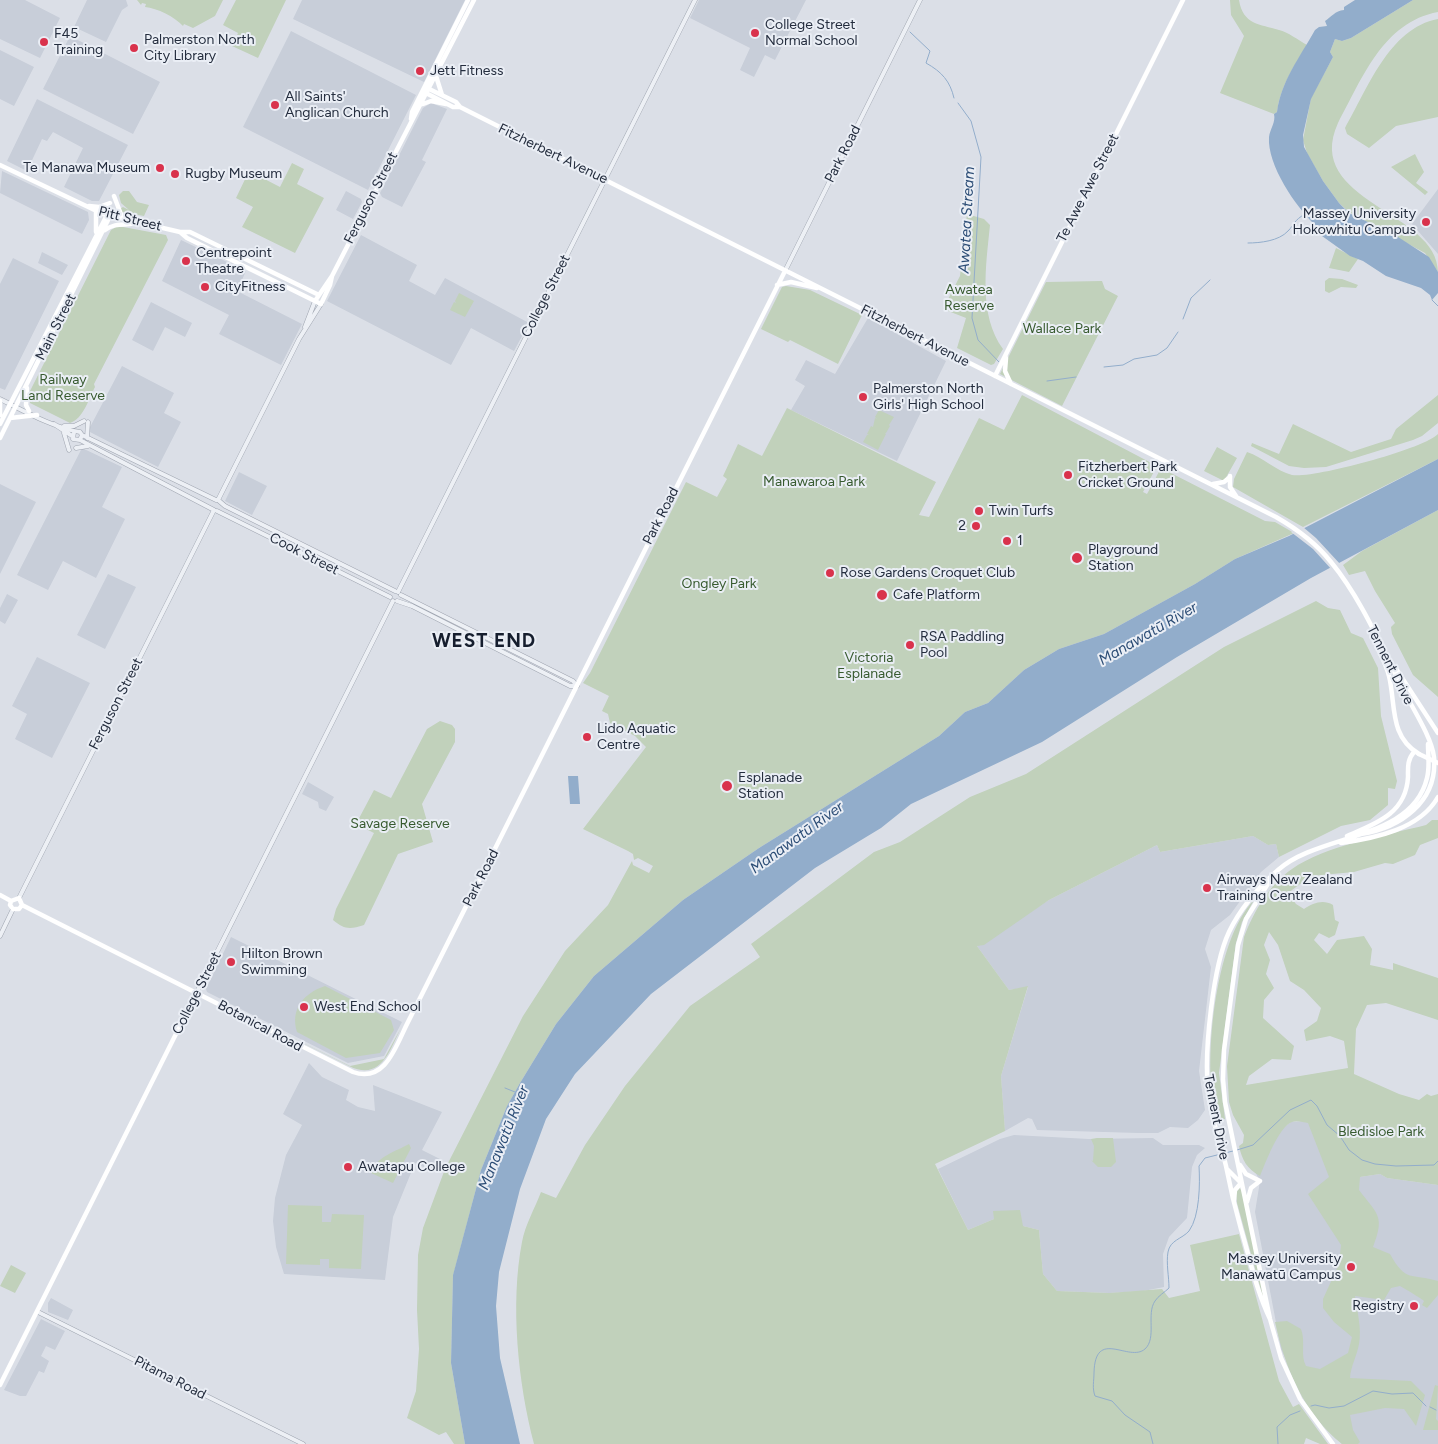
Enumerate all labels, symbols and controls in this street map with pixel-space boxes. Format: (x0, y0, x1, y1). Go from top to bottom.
place label: College Street Normal School (765, 17, 858, 49)
place label: F45 Training (54, 26, 103, 58)
marker: College Street Normal School (749, 27, 761, 39)
place label: Palmerston North City Library (144, 32, 254, 64)
marker: F45 Training (38, 36, 50, 48)
marker: Palmerston North City Library (128, 42, 140, 54)
place label: Jett Fitness (430, 63, 504, 79)
marker: Jett Fitness (414, 65, 426, 77)
place label: All Saints' Anglican Church (285, 89, 389, 121)
marker: All Saints' Anglican Church (269, 99, 281, 111)
street label: Fitzherbert Avenue (495, 120, 611, 188)
street label: Park Road (821, 122, 865, 186)
street label: Te Awe Awe Street (1053, 131, 1123, 245)
street label: Ferguson Street (341, 149, 401, 247)
place label: Te Manawa Museum (23, 160, 150, 176)
marker: Te Manawa Museum (154, 162, 166, 174)
place label: Rugby Museum (185, 166, 282, 182)
water label: Awatea Stream (955, 166, 979, 274)
marker: Rugby Museum (169, 168, 181, 180)
street label: Pitt Street (97, 203, 163, 235)
place label: Massey University Hokowhitu Campus (1292, 206, 1416, 238)
marker: Massey University Hokowhitu Campus (1420, 216, 1432, 228)
place label: Centrepoint Theatre (196, 245, 272, 278)
street label: College Street (518, 252, 574, 340)
marker: Centrepoint Theatre (180, 255, 192, 267)
place label: CityFitness (215, 279, 286, 295)
marker: CityFitness (199, 281, 211, 293)
park label: Awatea Reserve (944, 282, 994, 314)
street label: Main Street (32, 291, 80, 363)
street label: Fitzherbert Avenue (858, 301, 972, 371)
park label: Wallace Park (1023, 321, 1101, 337)
park label: Railway Land Reserve (21, 372, 105, 404)
place label: Palmerston North Girls' High School (873, 381, 984, 414)
marker: Palmerston North Girls' High School (857, 391, 869, 403)
place label: Fitzherbert Park Cricket Ground (1078, 459, 1177, 492)
marker: Fitzherbert Park Cricket Ground (1062, 469, 1074, 481)
park label: Manawaroa Park (763, 474, 865, 490)
street label: Park Road (639, 484, 683, 548)
place label: Twin Turfs (989, 503, 1053, 519)
marker: Twin Turfs (973, 505, 985, 517)
place label: 2 (958, 518, 966, 534)
marker: 2 (970, 520, 982, 532)
street label: Cook Street (266, 529, 342, 579)
place label: 1 (1017, 533, 1023, 549)
marker: 1 (1001, 535, 1013, 547)
place label: Playground Station (1088, 542, 1158, 574)
marker: Playground Station (1070, 551, 1084, 565)
place label: Rose Gardens Croquet Club (840, 565, 1015, 581)
marker: Rose Gardens Croquet Club (824, 567, 836, 579)
park label: Ongley Park (682, 576, 756, 592)
place label: Cafe Platform (893, 587, 980, 603)
marker: Cafe Platform (875, 588, 889, 602)
water label: Manawatū River (1096, 599, 1200, 669)
street label: Tennent Drive (1363, 623, 1417, 707)
place label: RSA Paddling Pool (920, 629, 1004, 662)
district label: WEST END (431, 630, 537, 652)
marker: RSA Paddling Pool (904, 639, 916, 651)
park label: Victoria Esplanade (837, 650, 901, 682)
street label: Ferguson Street (86, 655, 146, 753)
place label: Lido Aquatic Centre (597, 721, 676, 754)
marker: Lido Aquatic Centre (581, 731, 593, 743)
place label: Esplanade Station (738, 770, 802, 802)
marker: Esplanade Station (720, 779, 734, 793)
water label: Manawatū River (747, 798, 847, 878)
park label: Savage Reserve (350, 816, 450, 832)
street label: Park Road (459, 846, 503, 910)
place label: Airways New Zealand Training Centre (1217, 872, 1352, 904)
marker: Airways New Zealand Training Centre (1201, 882, 1213, 894)
place label: Hilton Brown Swimming (241, 946, 322, 979)
street label: College Street (169, 949, 225, 1037)
marker: Hilton Brown Swimming (225, 956, 237, 968)
street label: Botanical Road (215, 997, 305, 1055)
place label: West End School (314, 999, 421, 1015)
marker: West End School (298, 1001, 310, 1013)
street label: Tennent Drive (1199, 1073, 1233, 1161)
water label: Manawatū River (475, 1083, 533, 1193)
park label: Bledisloe Park (1338, 1124, 1424, 1140)
place label: Awatapu College (358, 1159, 465, 1175)
marker: Awatapu College (342, 1161, 354, 1173)
place label: Massey University Manawatū Campus (1221, 1251, 1341, 1284)
marker: Massey University Manawatū Campus (1345, 1261, 1357, 1273)
place label: Registry (1352, 1298, 1404, 1314)
marker: Registry (1408, 1300, 1420, 1312)
street label: Pitama Road (131, 1353, 209, 1403)

